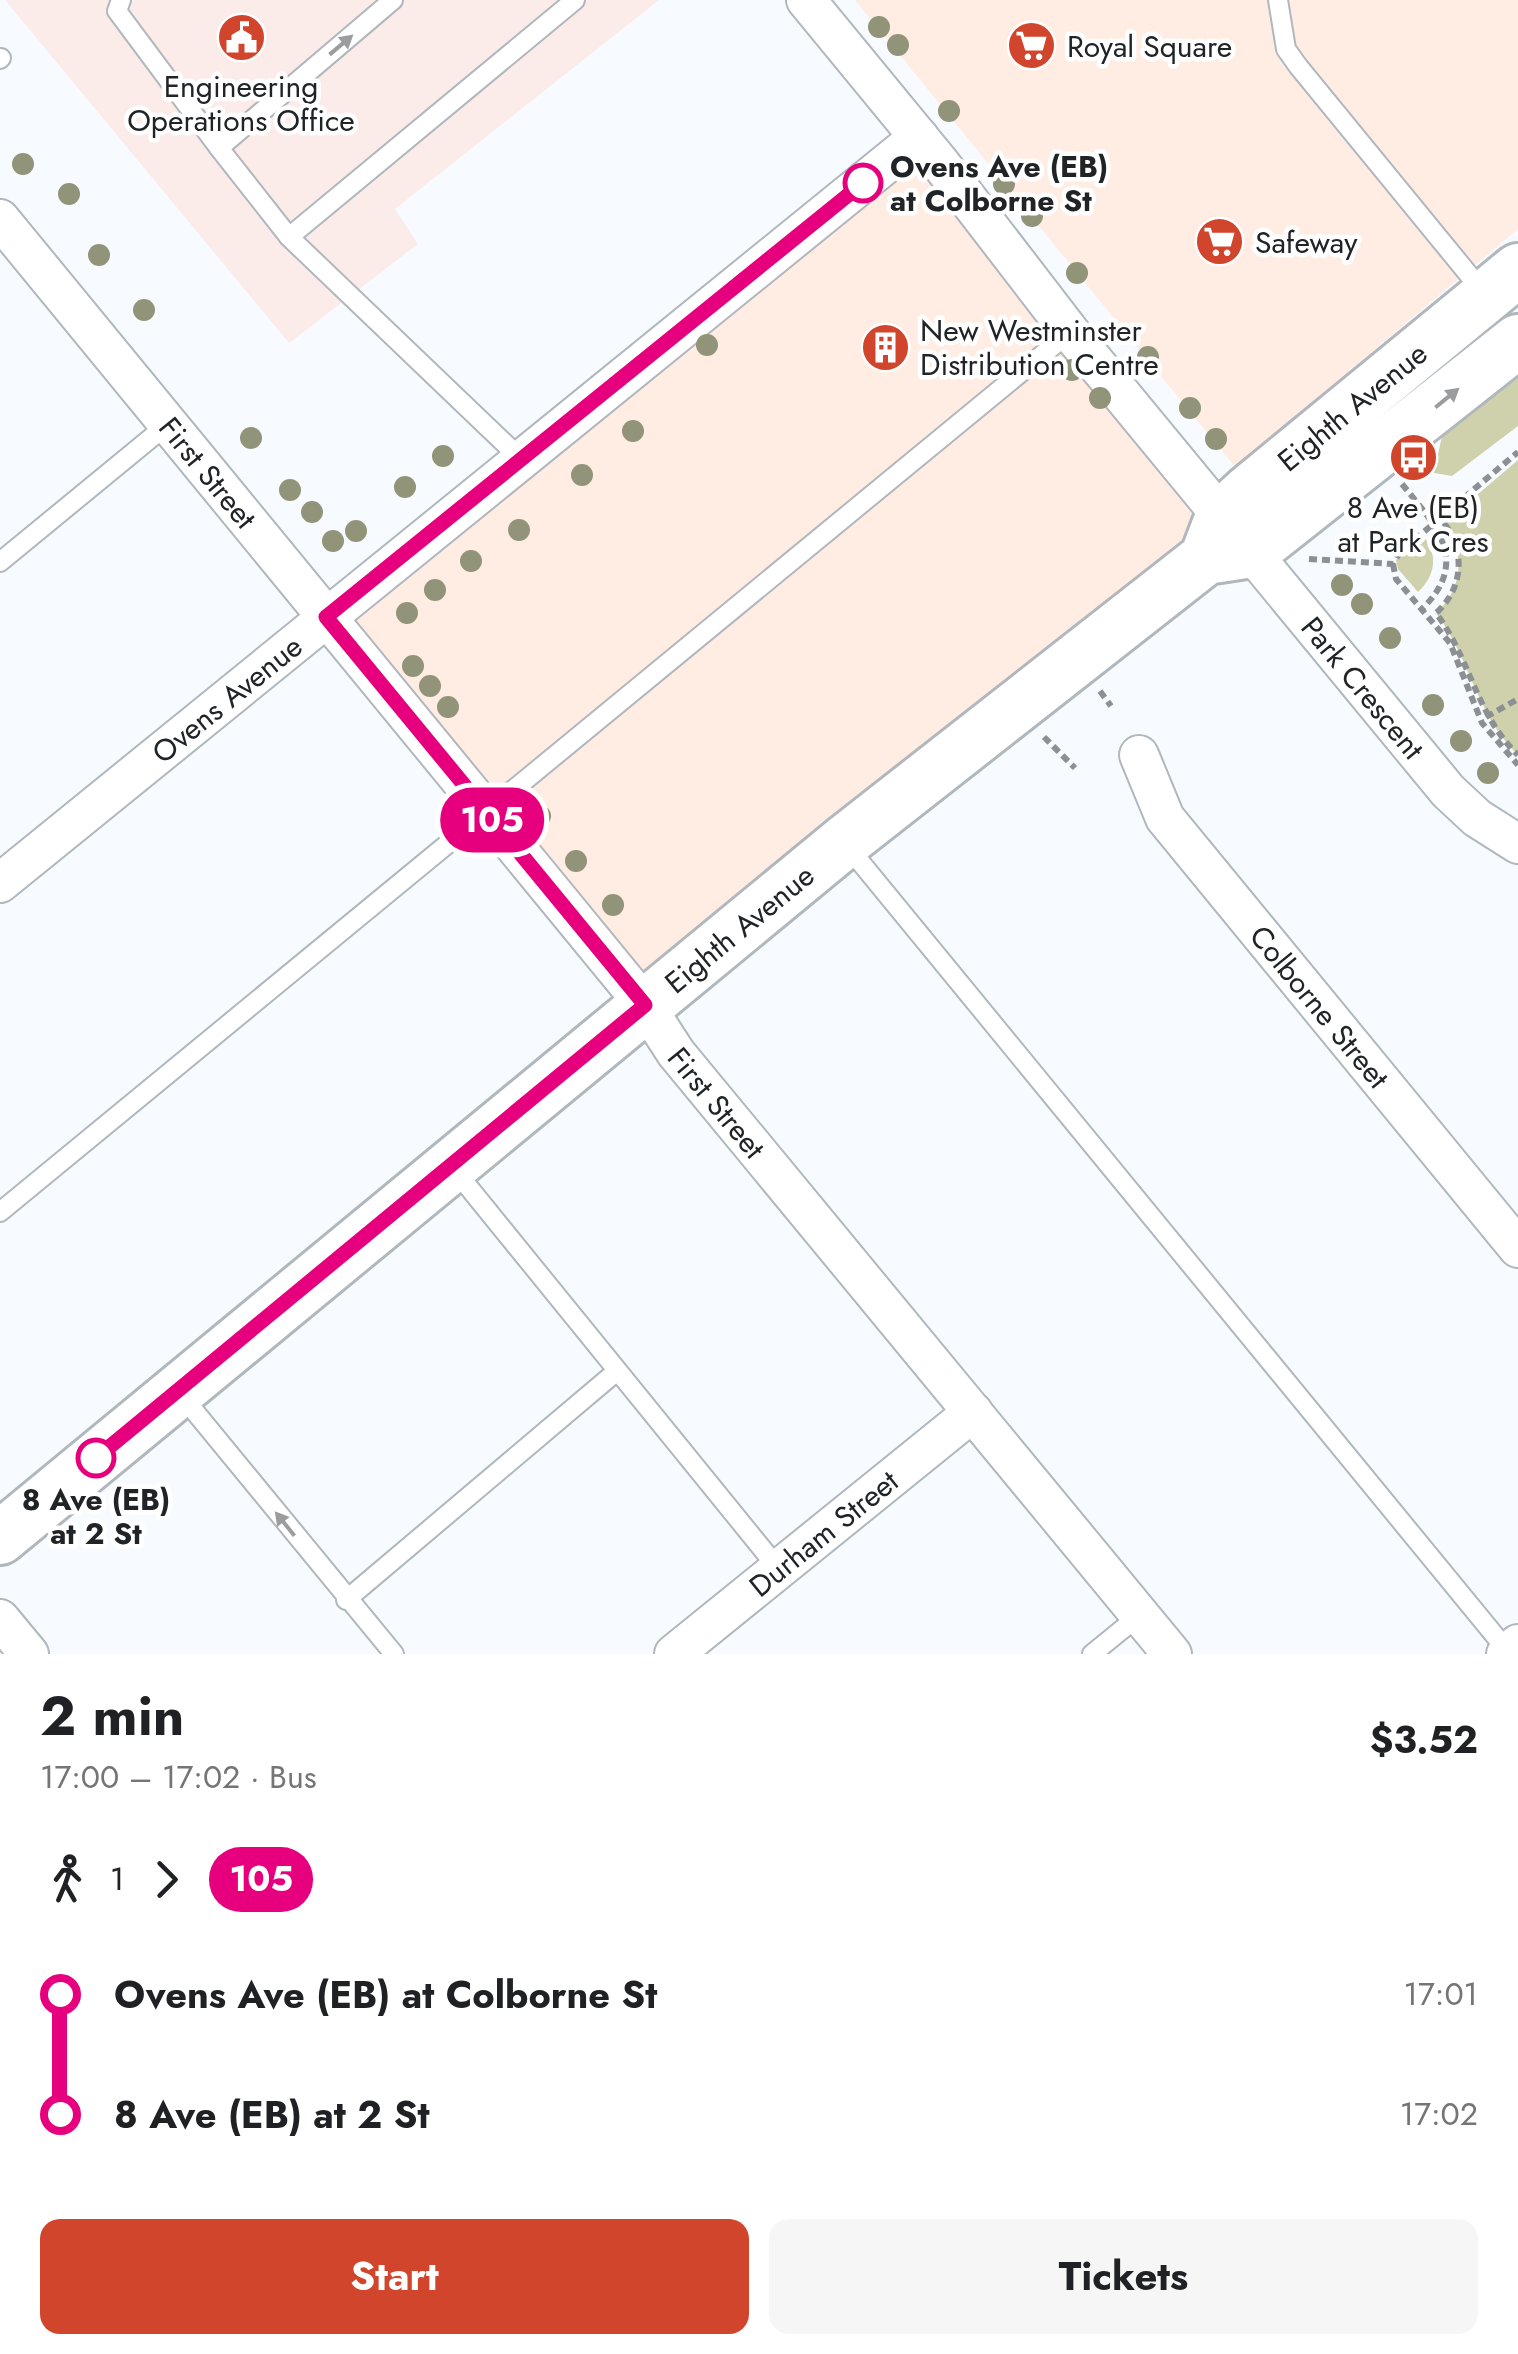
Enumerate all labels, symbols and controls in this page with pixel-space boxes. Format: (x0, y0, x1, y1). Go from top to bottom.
public building icon: Engineering Operations Office (215, 11, 267, 63)
supermarket icon: Royal Square (1006, 20, 1058, 72)
place label: Royal Square (1067, 25, 1232, 68)
one-way arrow (328, 34, 353, 56)
place label: Engineering Operations Office (127, 65, 355, 142)
place label: Ovens Ave (EB) at Colborne St (890, 145, 1108, 222)
marker: Ovens Ave (EB) at Colborne St (844, 164, 882, 202)
supermarket icon: Safeway (1194, 216, 1246, 268)
place label: Safeway (1255, 221, 1358, 264)
place label: New Westminster Distribution Centre (920, 309, 1159, 386)
building icon: New Westminster Distribution Centre (859, 321, 911, 373)
street label: Eighth Avenue (1268, 332, 1436, 481)
one-way arrow (1434, 388, 1460, 409)
street label: First Street (149, 408, 267, 538)
bus stop icon: 8 Ave (EB) at Park Cres (1387, 432, 1439, 484)
place label: 8 Ave (EB) at Park Cres (1337, 486, 1489, 563)
street label: Park Crescent (1291, 607, 1435, 769)
street label: Ovens Avenue (142, 625, 311, 773)
line badge: 105 (434, 788, 550, 852)
text: 105 (460, 795, 524, 845)
street label: Eighth Avenue (655, 854, 823, 1003)
street label: Colborne Street (1240, 916, 1400, 1098)
street label: First Street (658, 1037, 776, 1168)
marker: 8 Ave (EB) at 2 St (77, 1439, 115, 1477)
street label: Durham Street (740, 1459, 908, 1607)
place label: 8 Ave (EB) at 2 St (22, 1478, 170, 1555)
one-way arrow (275, 1511, 296, 1536)
text: 2 min (40, 1676, 185, 1756)
text: $3.52 (1370, 1712, 1478, 1767)
text: 17:00 – 17:02 · Bus (40, 1754, 317, 1800)
icon: walk (40, 1852, 95, 1907)
icon: forward (139, 1852, 194, 1907)
text: 105 (229, 1854, 293, 1904)
text: 1 (110, 1856, 124, 1902)
text: Ovens Ave (EB) at Colborne St (114, 1967, 657, 2022)
text: 17:01 (1404, 1971, 1478, 2017)
text: 8 Ave (EB) at 2 St (114, 2087, 429, 2142)
text: 17:02 (1400, 2091, 1478, 2137)
button: Start (40, 2219, 749, 2334)
button: Tickets (769, 2219, 1478, 2334)

